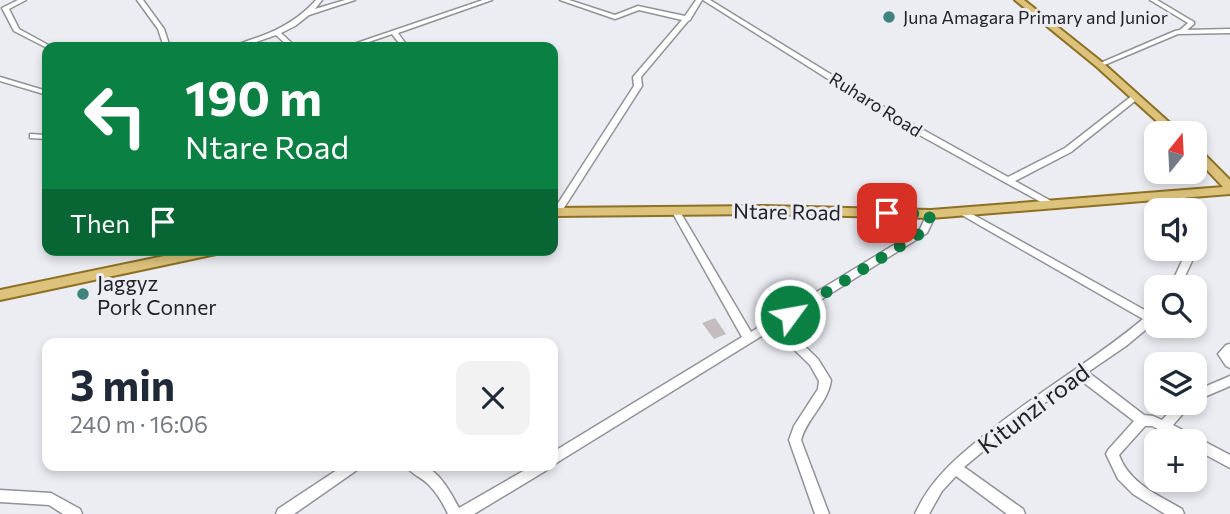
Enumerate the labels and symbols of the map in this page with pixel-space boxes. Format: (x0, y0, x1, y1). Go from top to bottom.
place label: Juna Amagara Primary and Junior (903, 6, 1168, 28)
marker: Juna Amagara Primary and Junior (881, 9, 897, 25)
street label: Ruharo Road (826, 67, 926, 141)
north arrow (1144, 121, 1208, 184)
pin (857, 183, 917, 243)
street label: Ntare Road (733, 198, 841, 224)
place label: Jaggyz Pork Conner (97, 270, 217, 319)
position arrow (753, 278, 827, 352)
marker: Jaggyz Pork Conner (75, 286, 91, 302)
street label: Kitunzi road (972, 357, 1094, 459)

